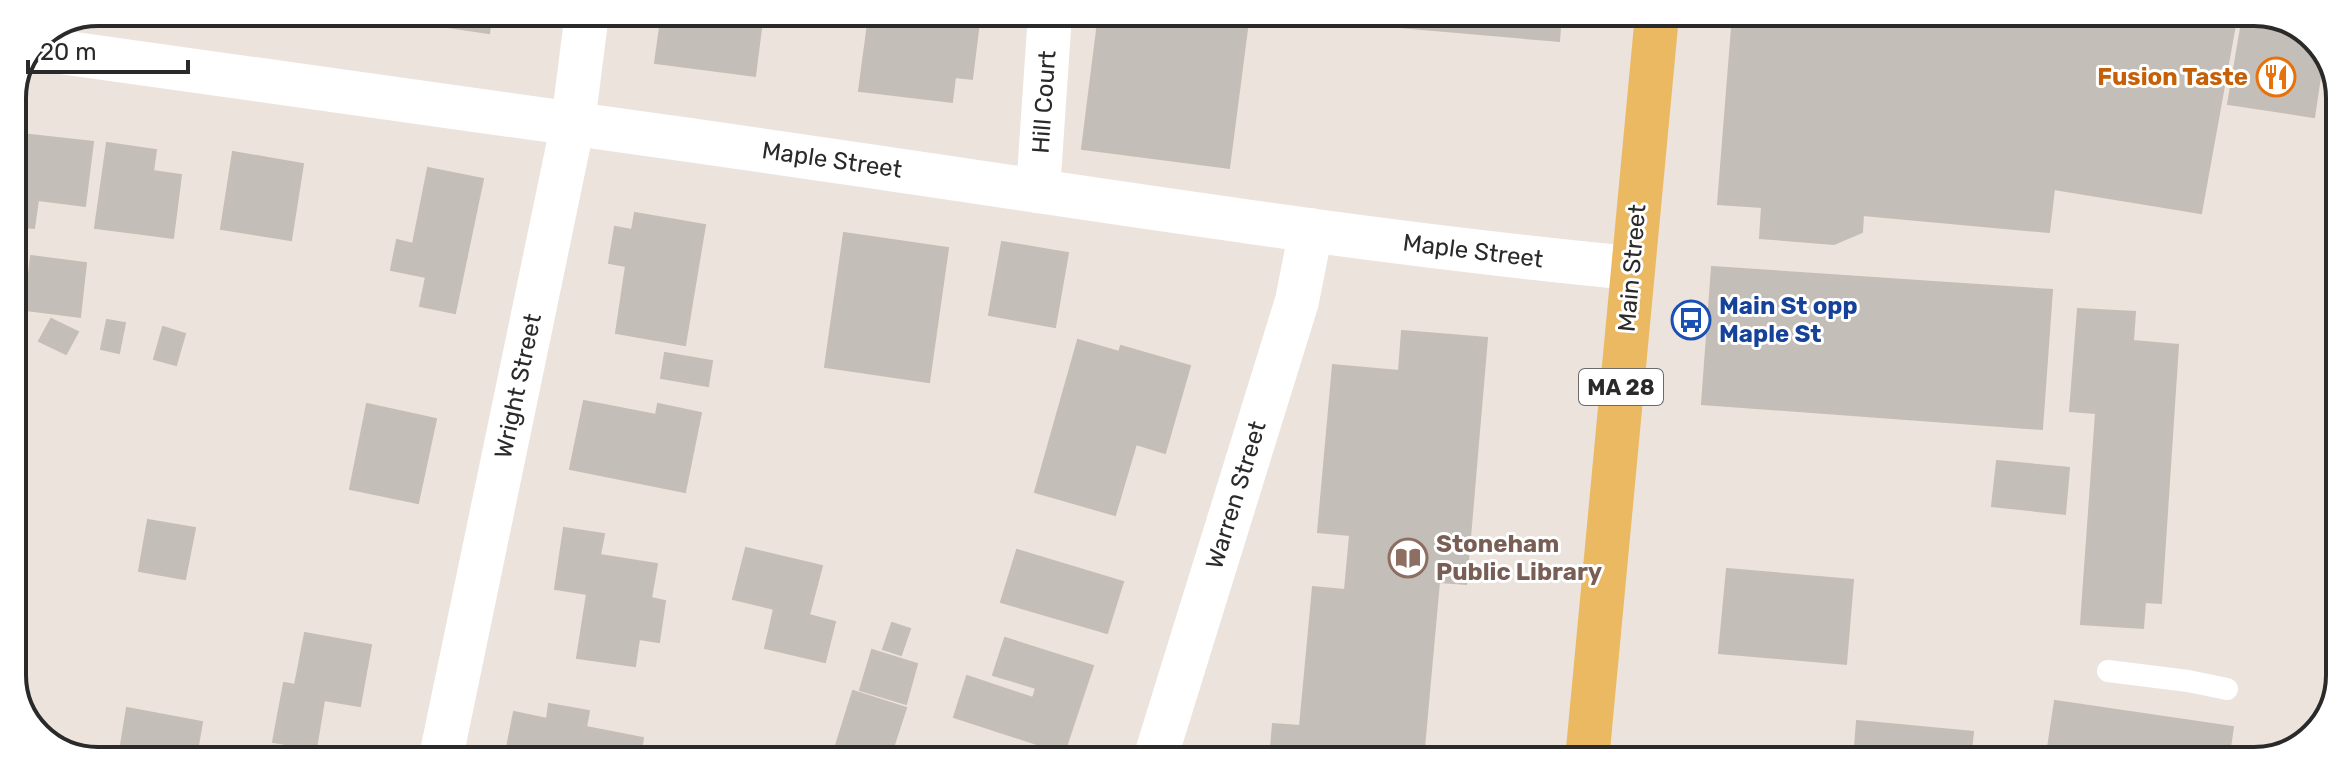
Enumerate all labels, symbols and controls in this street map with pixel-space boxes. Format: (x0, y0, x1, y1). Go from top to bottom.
scale bar (28, 24, 188, 74)
text: 20 m (40, 38, 97, 66)
street label: Hill Court (1026, 50, 1062, 154)
restaurant icon: Fusion Taste (2255, 56, 2297, 98)
place label: Fusion Taste (2097, 63, 2248, 91)
street label: Maple Street (760, 136, 904, 184)
street label: Main Street (1612, 203, 1652, 333)
street label: Maple Street (1401, 229, 1545, 273)
place label: Main St opp Maple St (1719, 292, 1858, 348)
bus stop icon: Main St opp Maple St (1670, 299, 1712, 341)
street label: Wright Street (489, 311, 547, 461)
road number: MA 28 (1579, 369, 1663, 405)
street label: Warren Street (1200, 418, 1272, 572)
place label: Stoneham Public Library (1436, 530, 1602, 586)
library icon: Stoneham Public Library (1387, 537, 1429, 579)

